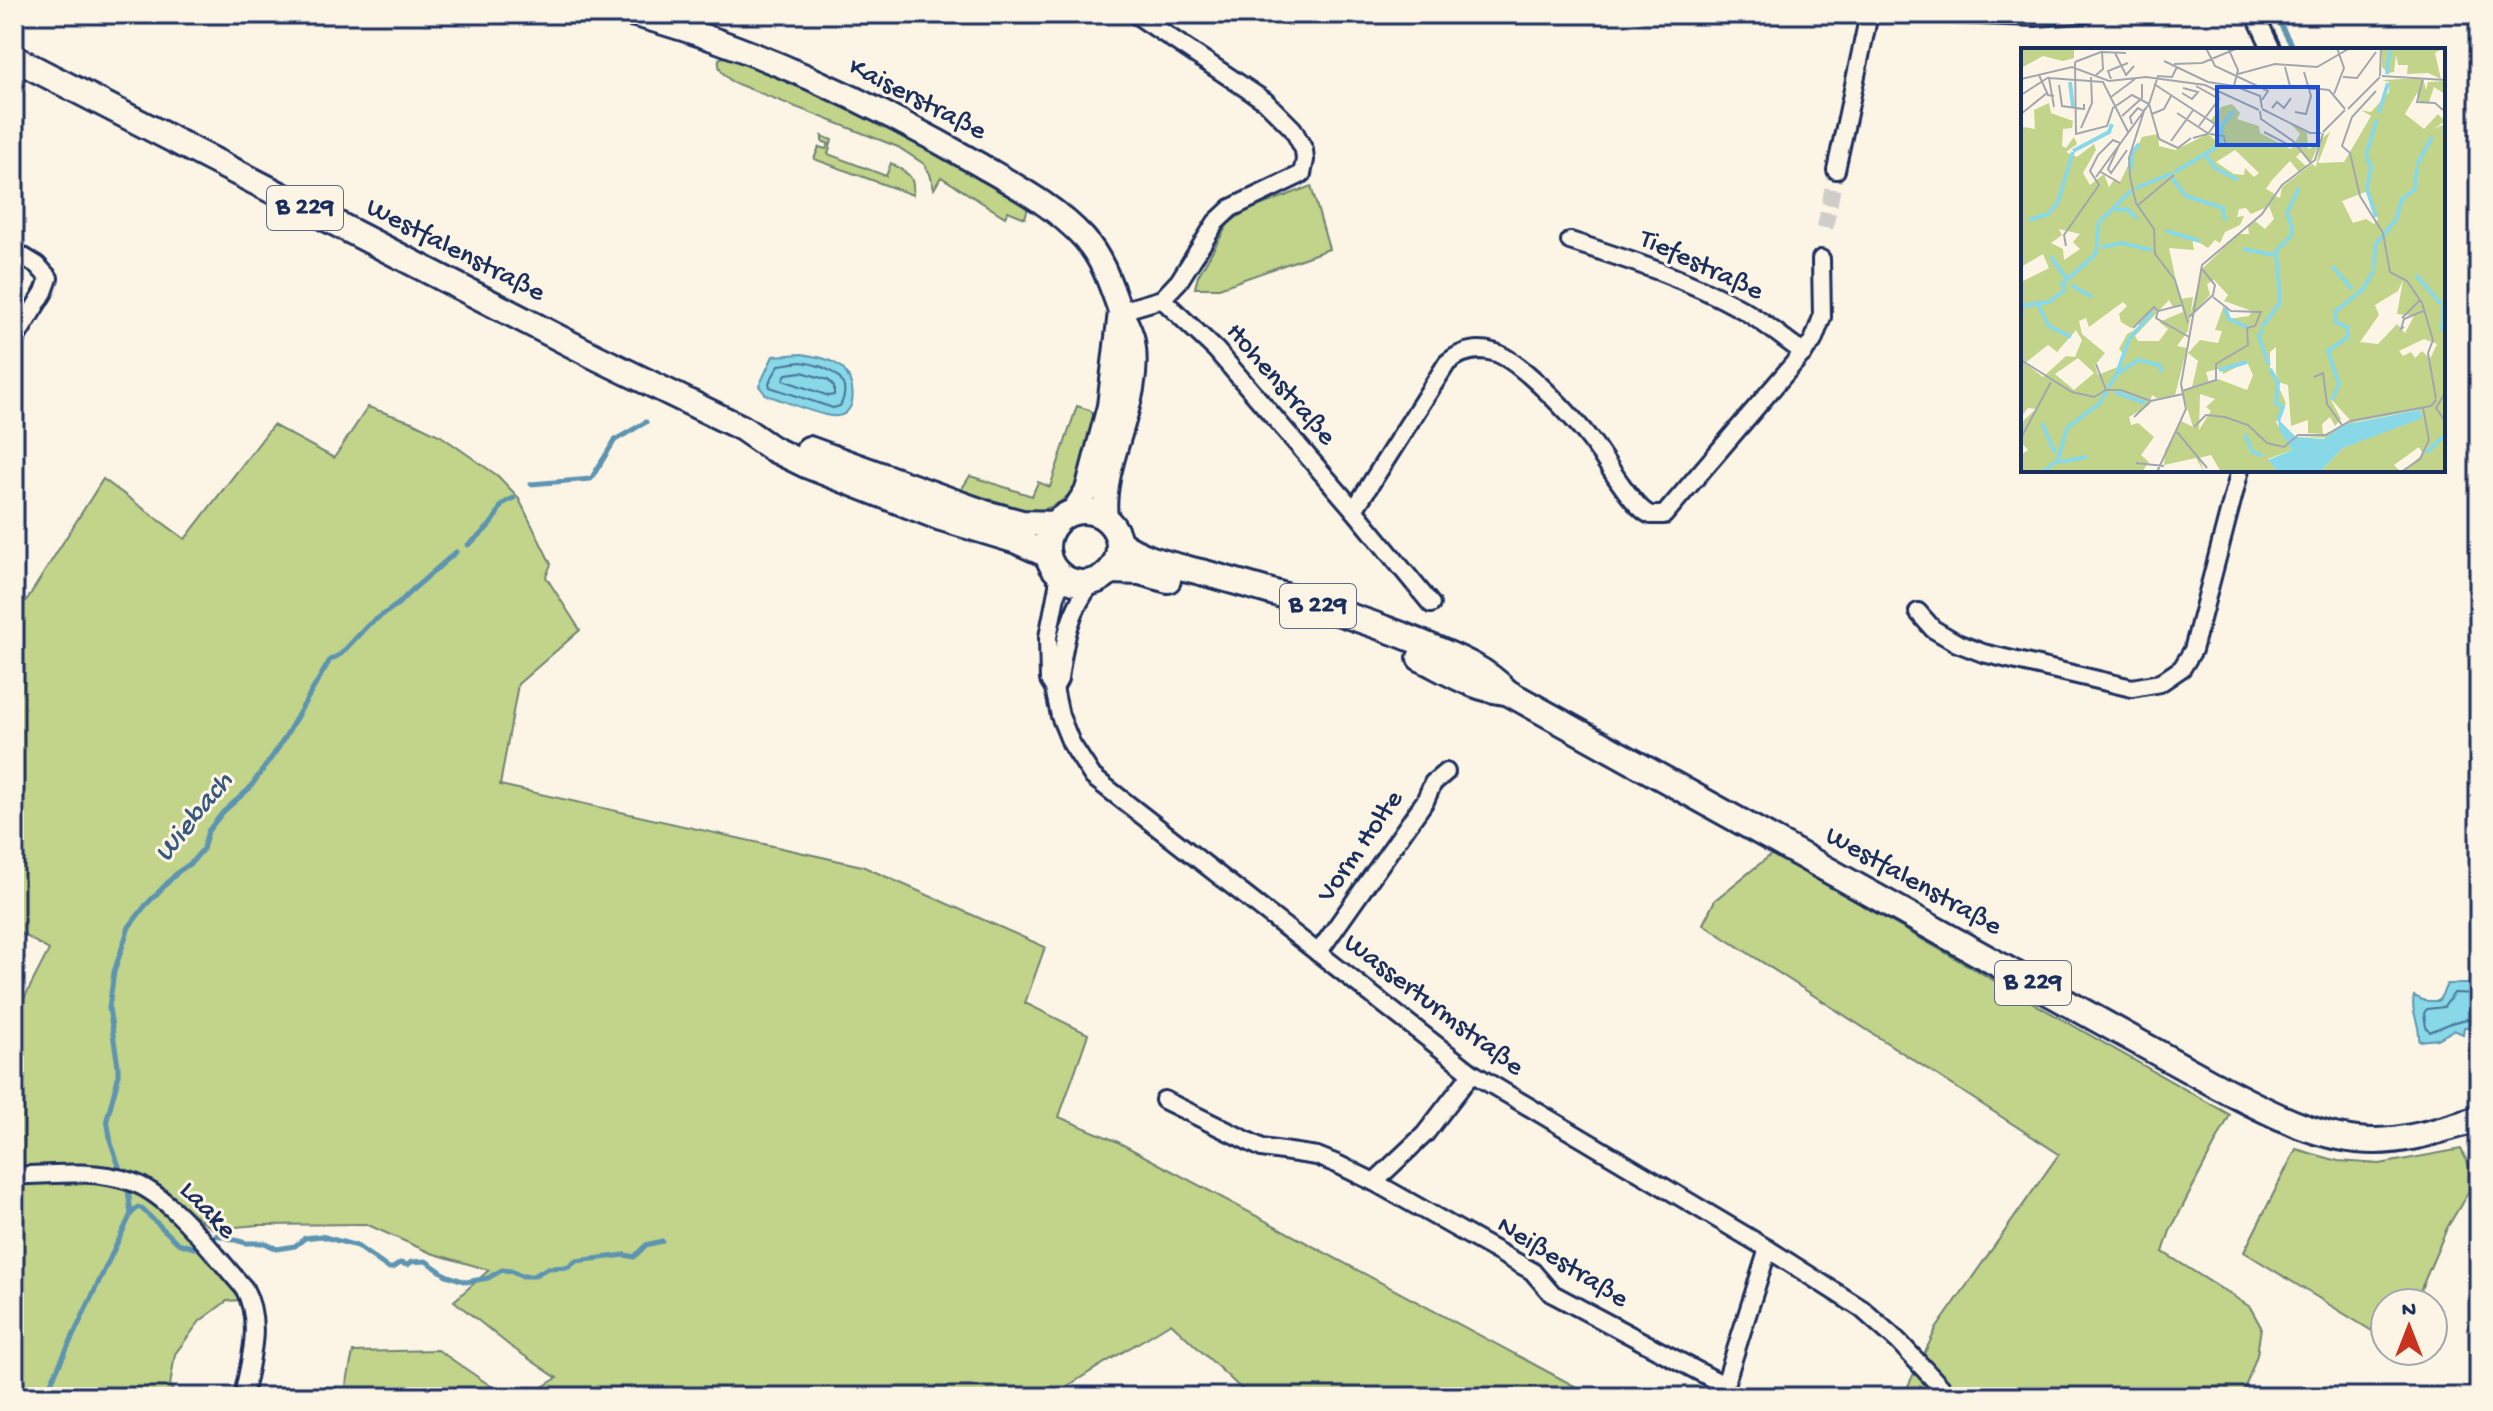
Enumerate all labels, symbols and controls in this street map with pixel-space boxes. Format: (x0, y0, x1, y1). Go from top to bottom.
inset map (2021, 48, 2445, 472)
street label: Kaiserstraße (843, 51, 992, 149)
road number: B 229 (267, 186, 343, 230)
street label: Westfalenstraße (360, 192, 551, 311)
street label: Tiefestraße (1632, 222, 1769, 309)
street label: Hohenstraße (1218, 317, 1343, 454)
road number: B 229 (1280, 584, 1356, 628)
water label: Wiebach (148, 765, 243, 870)
street label: Vorm Holte (1310, 784, 1412, 910)
street label: Westfalenstraße (1819, 820, 2007, 944)
street label: Wasserturmstraße (1336, 927, 1530, 1085)
road number: B 229 (1995, 961, 2071, 1005)
street label: Laake (171, 1175, 243, 1247)
street label: Neißestraße (1490, 1210, 1634, 1317)
north arrow (2369, 1287, 2449, 1367)
text: N (2402, 1298, 2416, 1324)

